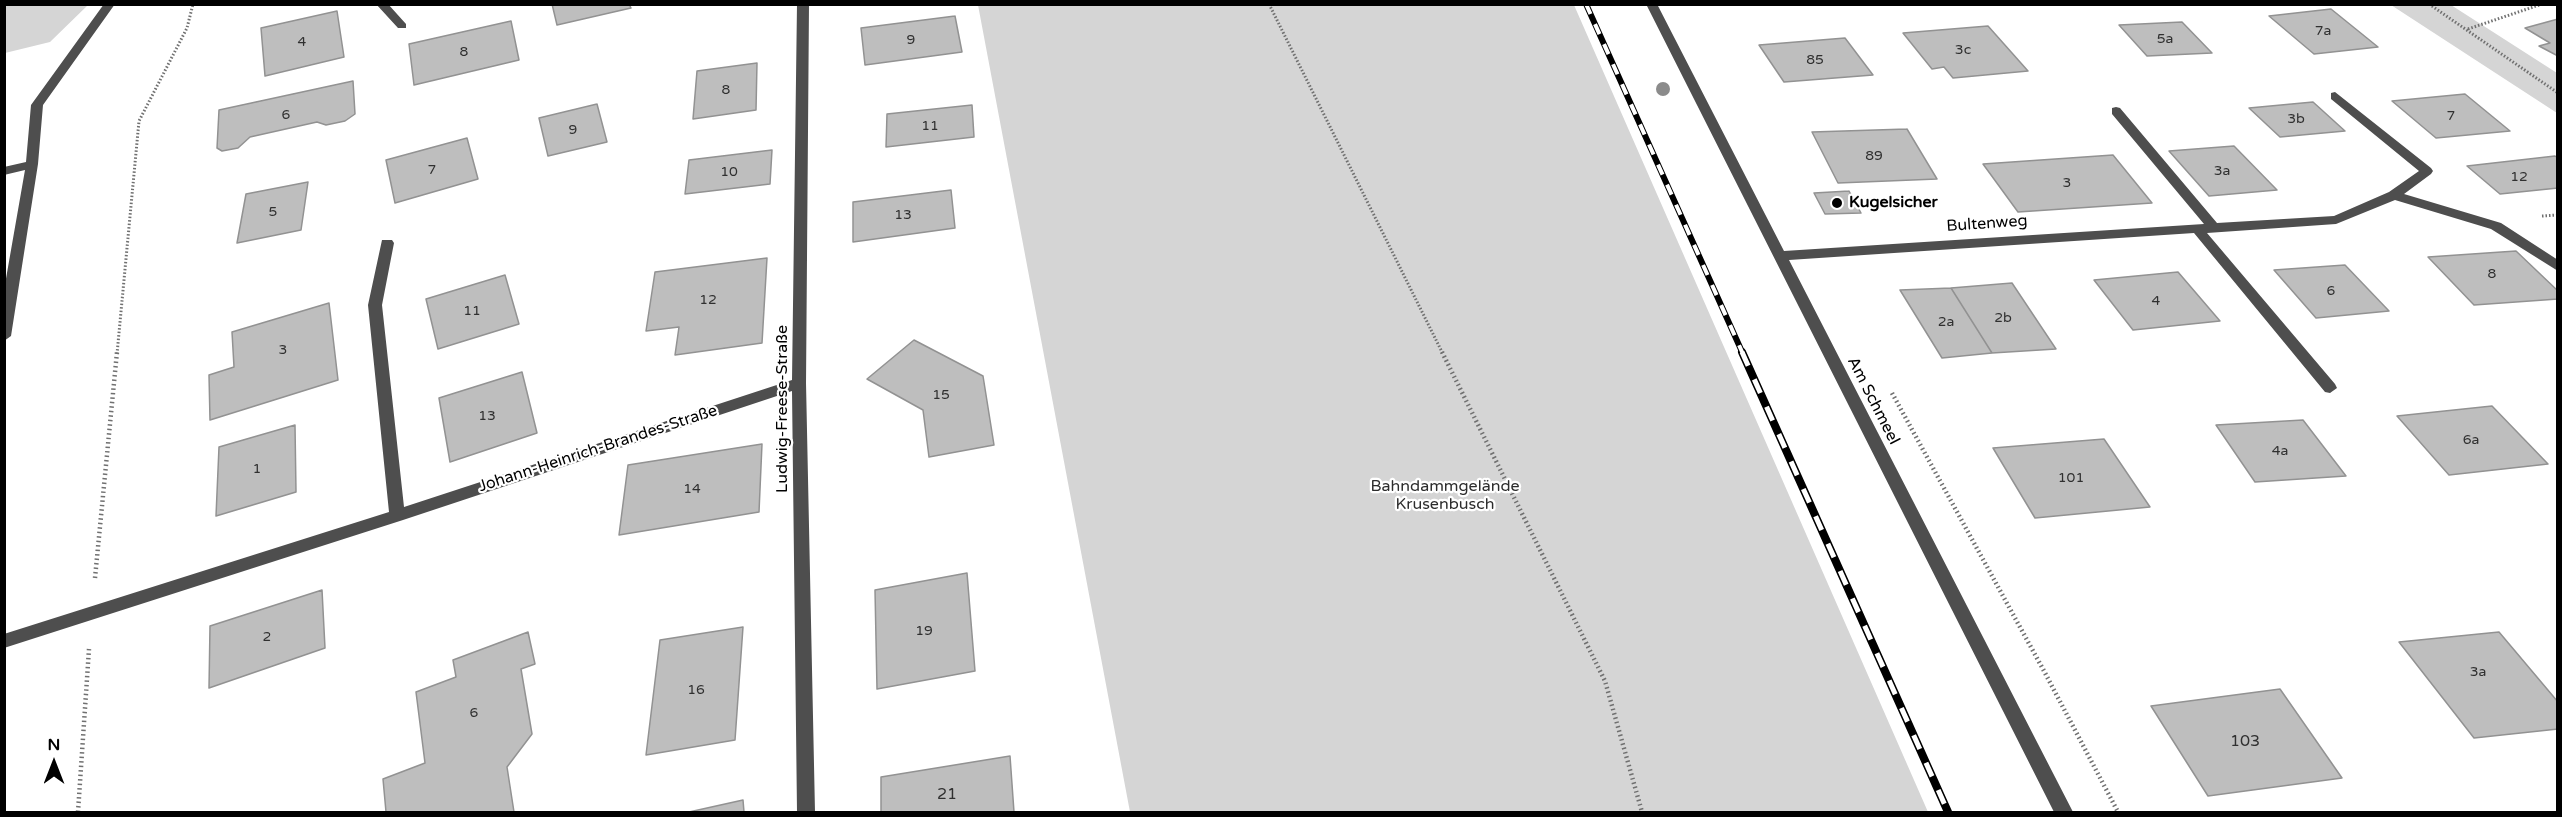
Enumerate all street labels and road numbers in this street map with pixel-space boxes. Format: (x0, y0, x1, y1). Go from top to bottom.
street label: Bultenweg (1946, 212, 2028, 236)
street label: Ludwig-Freese-Straße (773, 325, 793, 493)
street label: Am Schmeel (1843, 354, 1903, 448)
street label: Johann-Heinrich-Brandes-Straße (476, 401, 720, 497)

